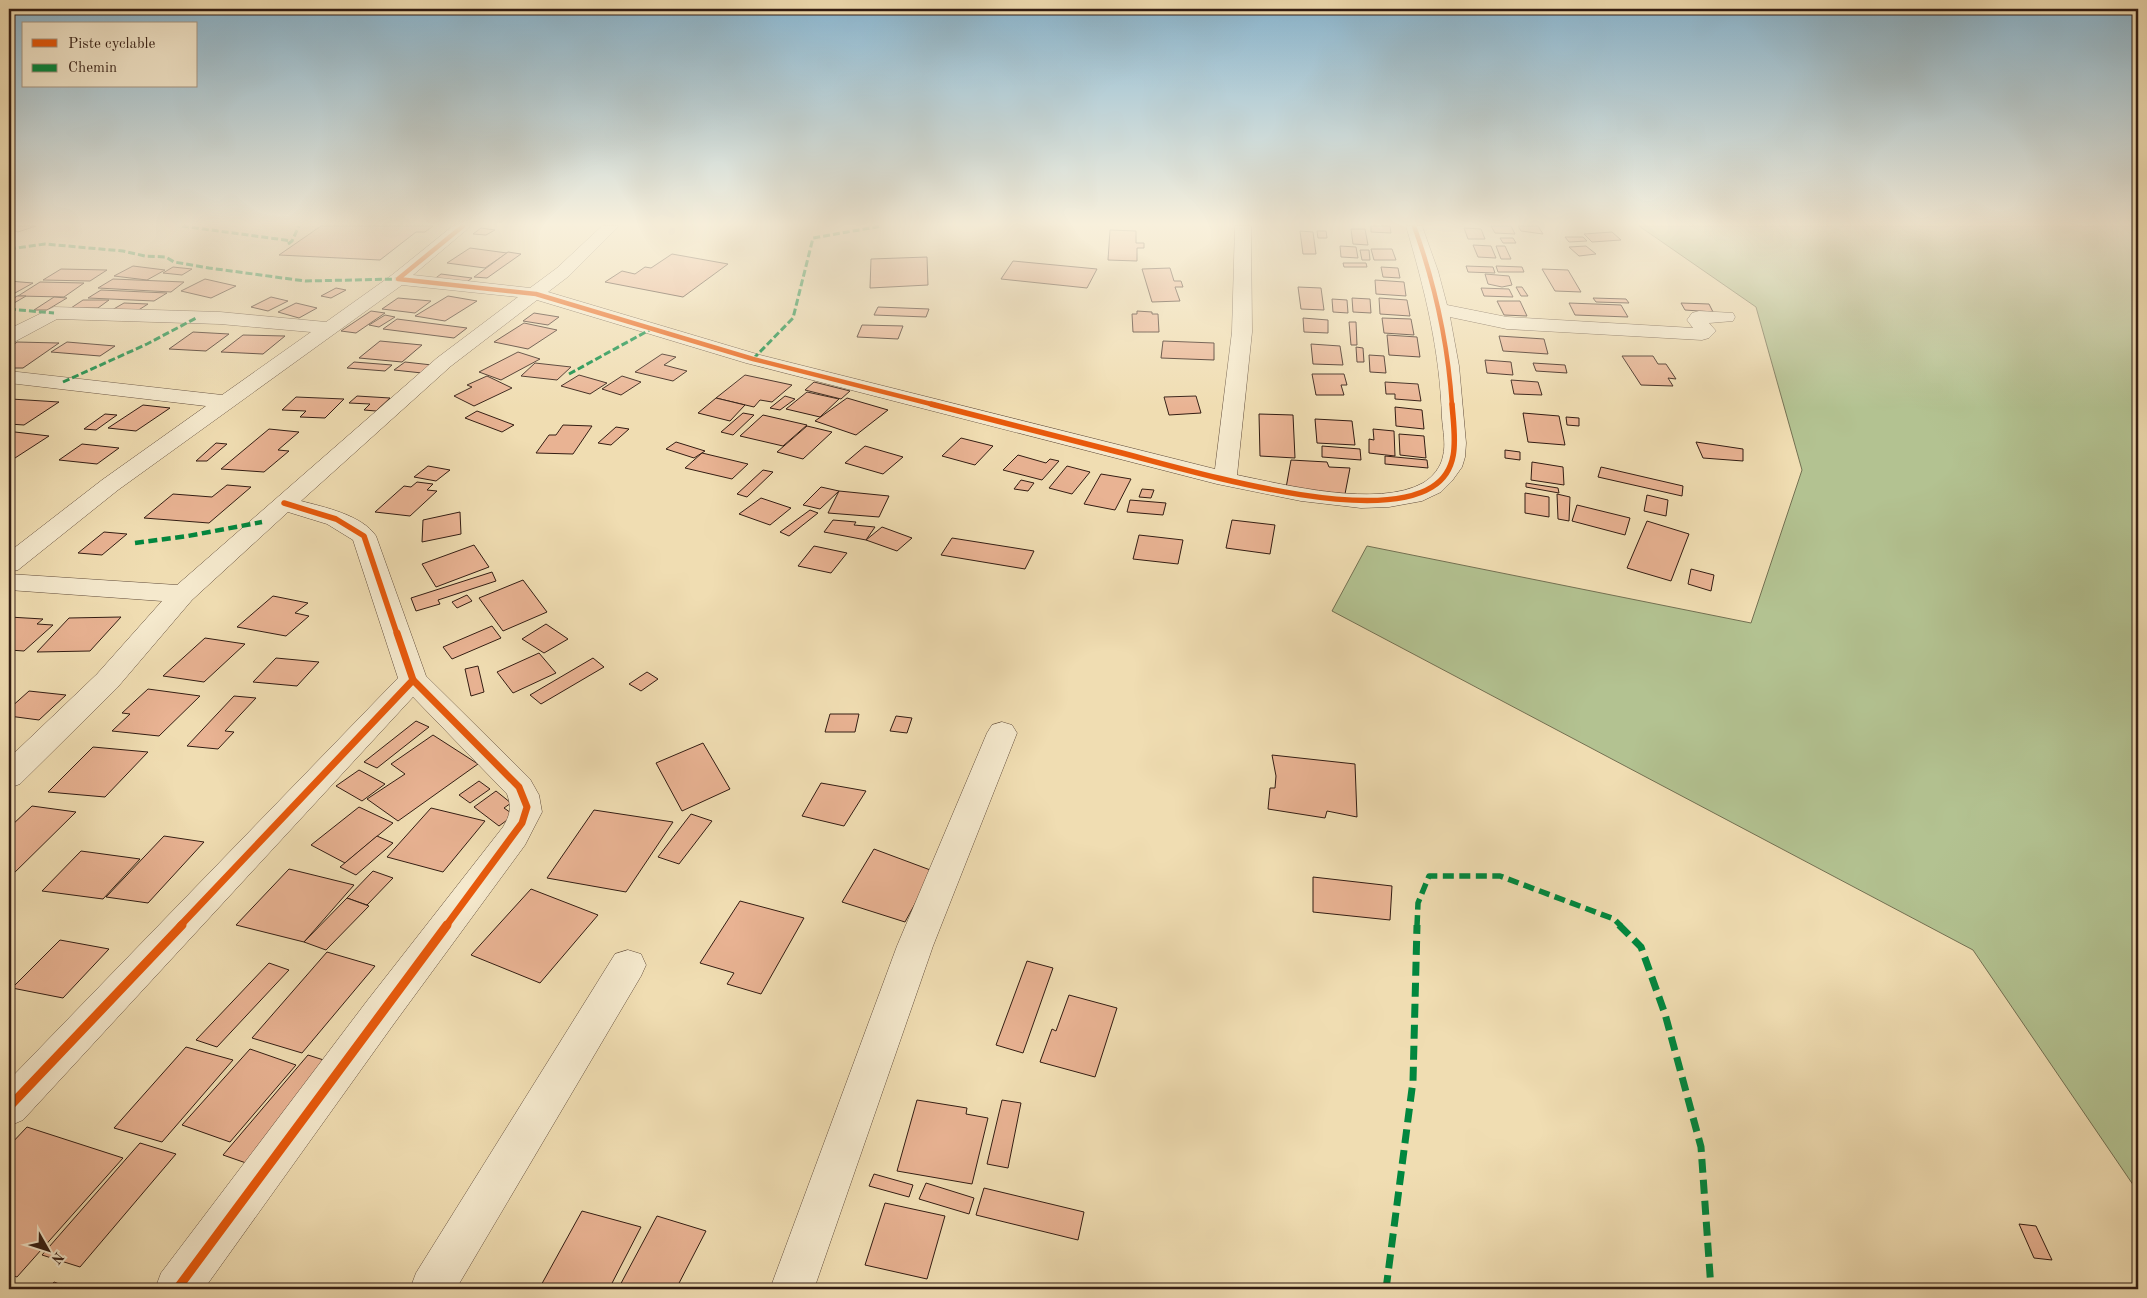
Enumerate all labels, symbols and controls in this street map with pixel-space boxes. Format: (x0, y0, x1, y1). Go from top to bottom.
legend (22, 22, 198, 88)
text: Piste cyclable (68, 37, 156, 52)
text: Chemin (68, 61, 117, 76)
north arrow (22, 1226, 72, 1276)
text: N (48, 1249, 66, 1266)

